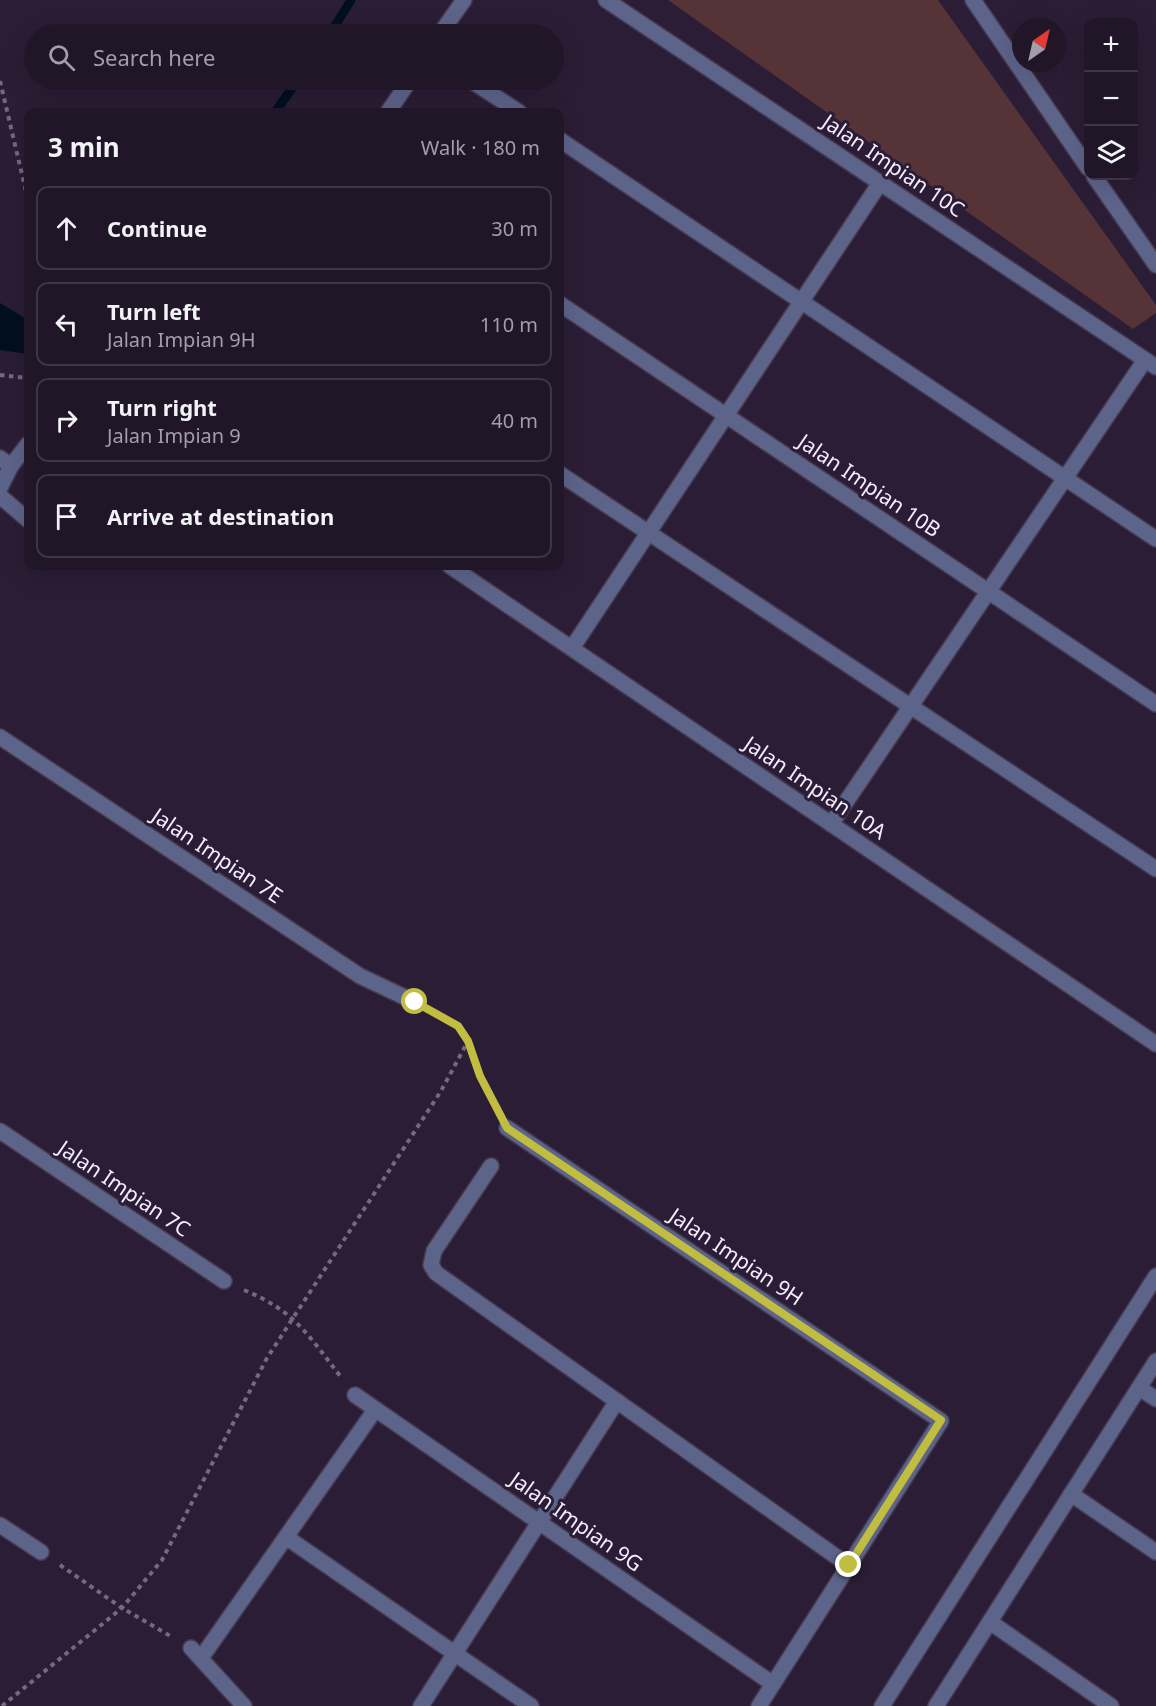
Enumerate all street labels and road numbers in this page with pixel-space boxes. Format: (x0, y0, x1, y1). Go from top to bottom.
street label: Jalan Impian 10C (815, 106, 970, 223)
street label: Jalan Impian 10B (791, 426, 946, 543)
street label: Jalan Impian 10A (737, 728, 893, 845)
street label: Jalan Impian 7E (145, 800, 288, 909)
street label: Jalan Impian 7C (51, 1132, 196, 1243)
street label: Jalan Impian 9H (662, 1200, 809, 1311)
street label: Jalan Impian 9G (503, 1464, 648, 1577)

